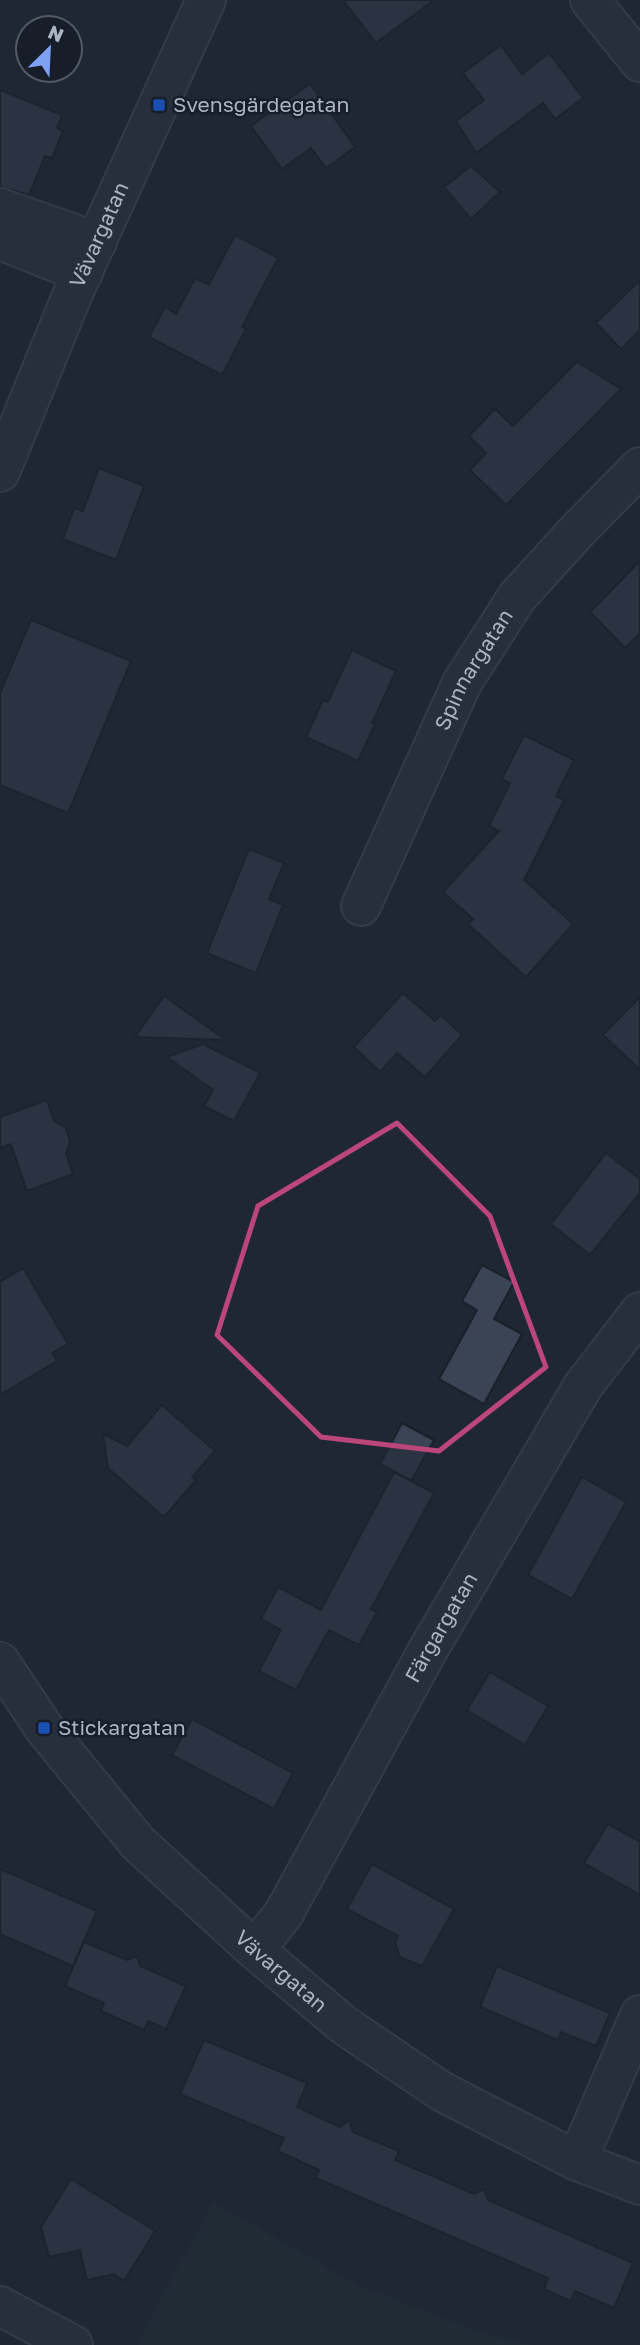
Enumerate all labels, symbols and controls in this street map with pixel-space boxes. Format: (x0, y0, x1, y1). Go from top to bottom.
north arrow (14, 14, 84, 84)
text: N (45, 20, 67, 46)
place label: Svensgärdegatan (173, 91, 349, 117)
marker: Svensgärdegatan (151, 97, 167, 113)
street label: Vävargatan (63, 178, 134, 292)
street label: Spinnargatan (428, 604, 518, 734)
street label: Färgargatan (399, 1568, 483, 1687)
place label: Stickargatan (58, 1714, 186, 1740)
marker: Stickargatan (36, 1720, 52, 1736)
street label: Vävargatan (230, 1924, 333, 2017)

